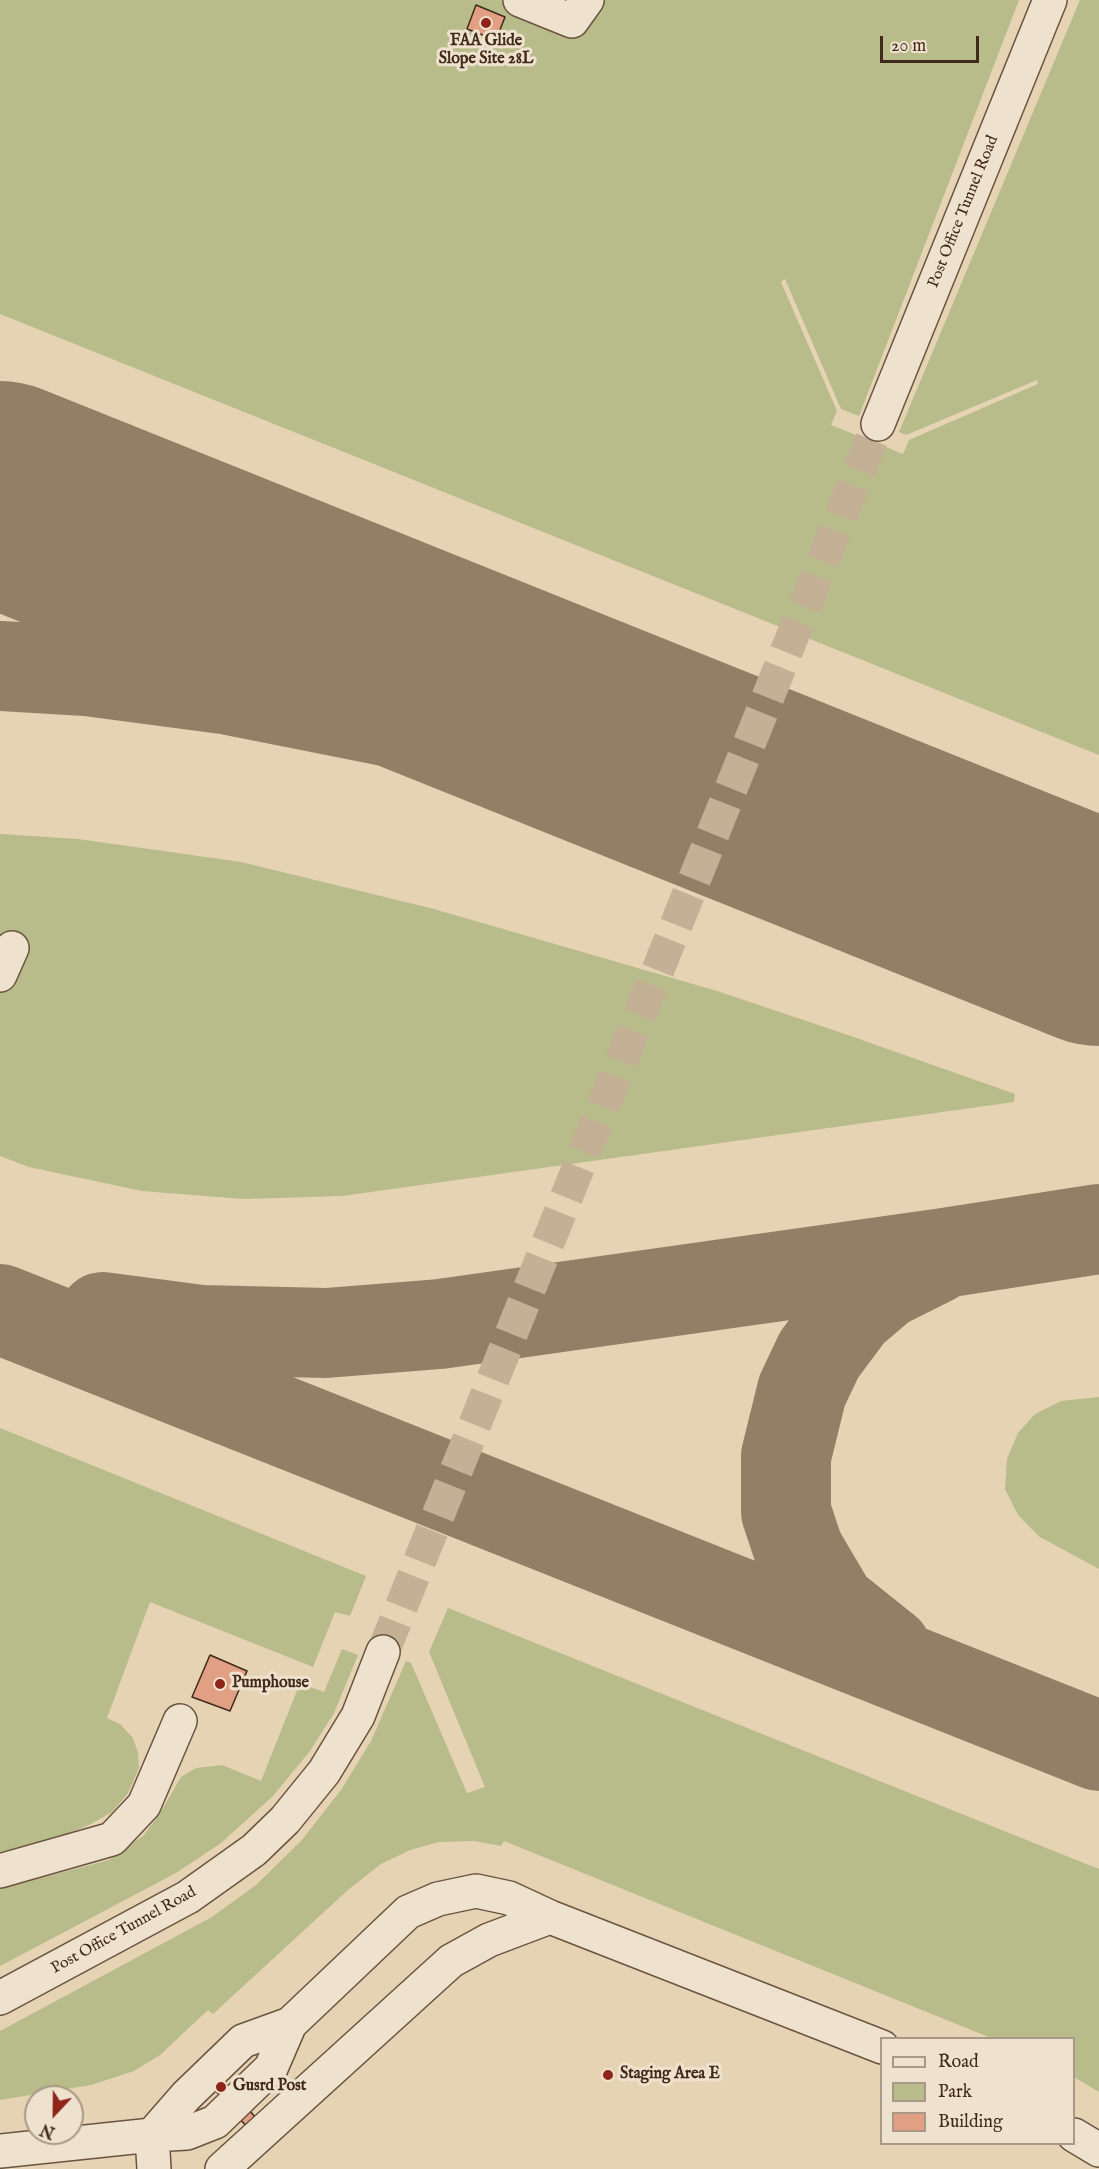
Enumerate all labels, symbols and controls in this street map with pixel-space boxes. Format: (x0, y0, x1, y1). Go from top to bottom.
marker: FAA Glide Slope Site 28L (479, 16, 493, 30)
scale bar (883, 24, 982, 62)
place label: FAA Glide Slope Site 28L (439, 32, 533, 70)
text: 20 m (891, 35, 926, 58)
street label: Post Office Tunnel Road (925, 133, 1003, 291)
place label: Pumphouse (232, 1674, 309, 1694)
marker: Pumphouse (213, 1677, 227, 1691)
street label: Post Office Tunnel Road (48, 1883, 200, 1979)
legend (880, 2037, 1075, 2145)
text: Road (938, 2051, 979, 2074)
place label: Staging Area E (620, 2065, 720, 2085)
marker: Staging Area E (601, 2068, 615, 2082)
place label: Gusrd Post (233, 2077, 306, 2097)
marker: Gusrd Post (214, 2080, 228, 2094)
text: Park (938, 2081, 972, 2104)
north arrow (24, 2085, 84, 2145)
text: Building (938, 2111, 1003, 2134)
text: N (38, 2118, 58, 2142)

